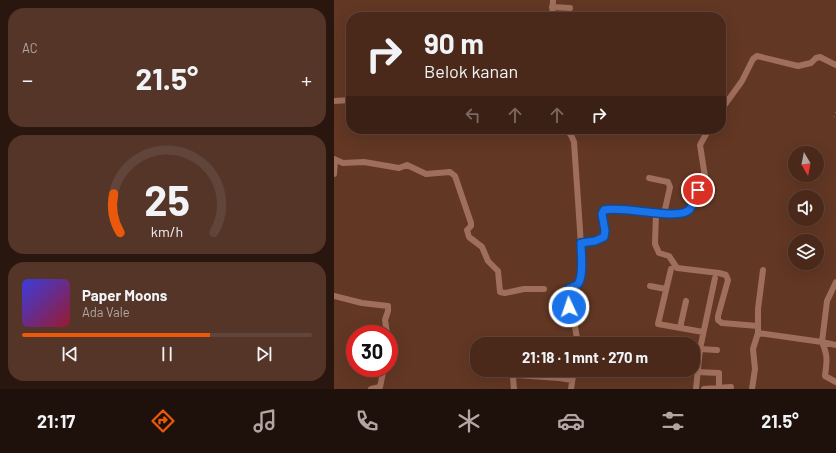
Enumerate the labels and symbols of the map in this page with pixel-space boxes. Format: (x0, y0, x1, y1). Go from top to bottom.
north arrow (788, 146, 824, 182)
pin (681, 173, 715, 207)
position arrow (548, 286, 590, 328)
speed limit sign: 30 (346, 325, 398, 377)

